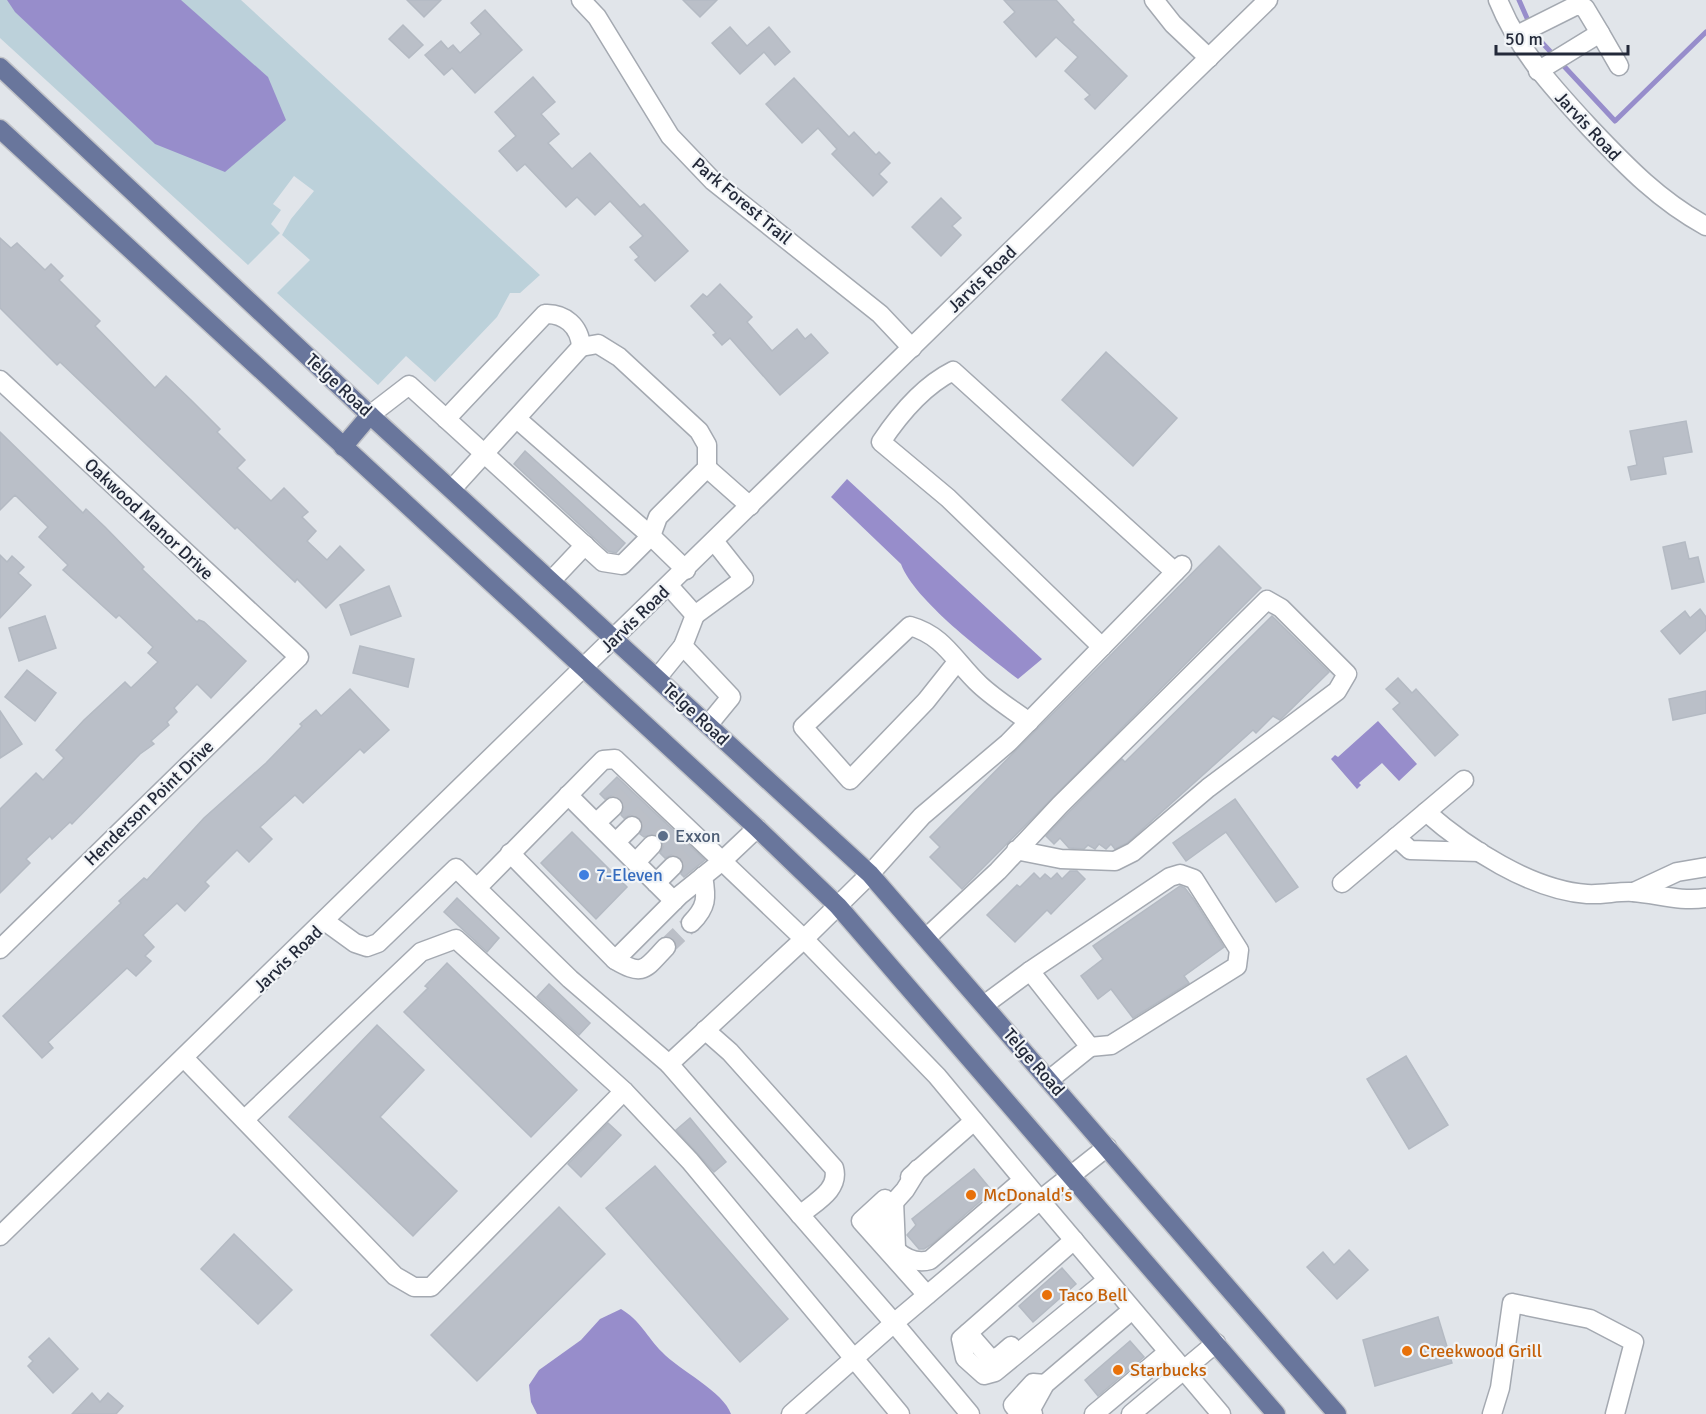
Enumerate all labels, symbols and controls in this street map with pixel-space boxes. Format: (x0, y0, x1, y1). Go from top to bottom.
scale bar (1496, 18, 1628, 56)
text: 50 m (1505, 28, 1543, 50)
street label: Jarvis Road (1550, 87, 1626, 165)
street label: Park Forest Trail (687, 153, 797, 249)
street label: Jarvis Road (943, 241, 1021, 317)
street label: Telge Road (301, 349, 377, 421)
street label: Oakwood Manor Drive (80, 454, 218, 584)
street label: Jarvis Road (596, 581, 674, 657)
street label: Telge Road (658, 678, 734, 750)
street label: Henderson Point Drive (80, 736, 218, 870)
place label: Exxon (675, 825, 721, 847)
marker: Exxon (656, 829, 670, 843)
place label: 7-Eleven (596, 864, 663, 886)
marker: 7-Eleven (577, 868, 591, 882)
street label: Jarvis Road (249, 921, 327, 997)
street label: Telge Road (999, 1024, 1069, 1100)
place label: McDonald's (983, 1184, 1072, 1206)
marker: McDonald's (964, 1188, 978, 1202)
place label: Taco Bell (1059, 1284, 1128, 1306)
marker: Taco Bell (1040, 1288, 1054, 1302)
place label: Creekwood Grill (1419, 1340, 1542, 1362)
marker: Creekwood Grill (1400, 1344, 1414, 1358)
place label: Starbucks (1130, 1359, 1207, 1381)
marker: Starbucks (1111, 1363, 1125, 1377)

